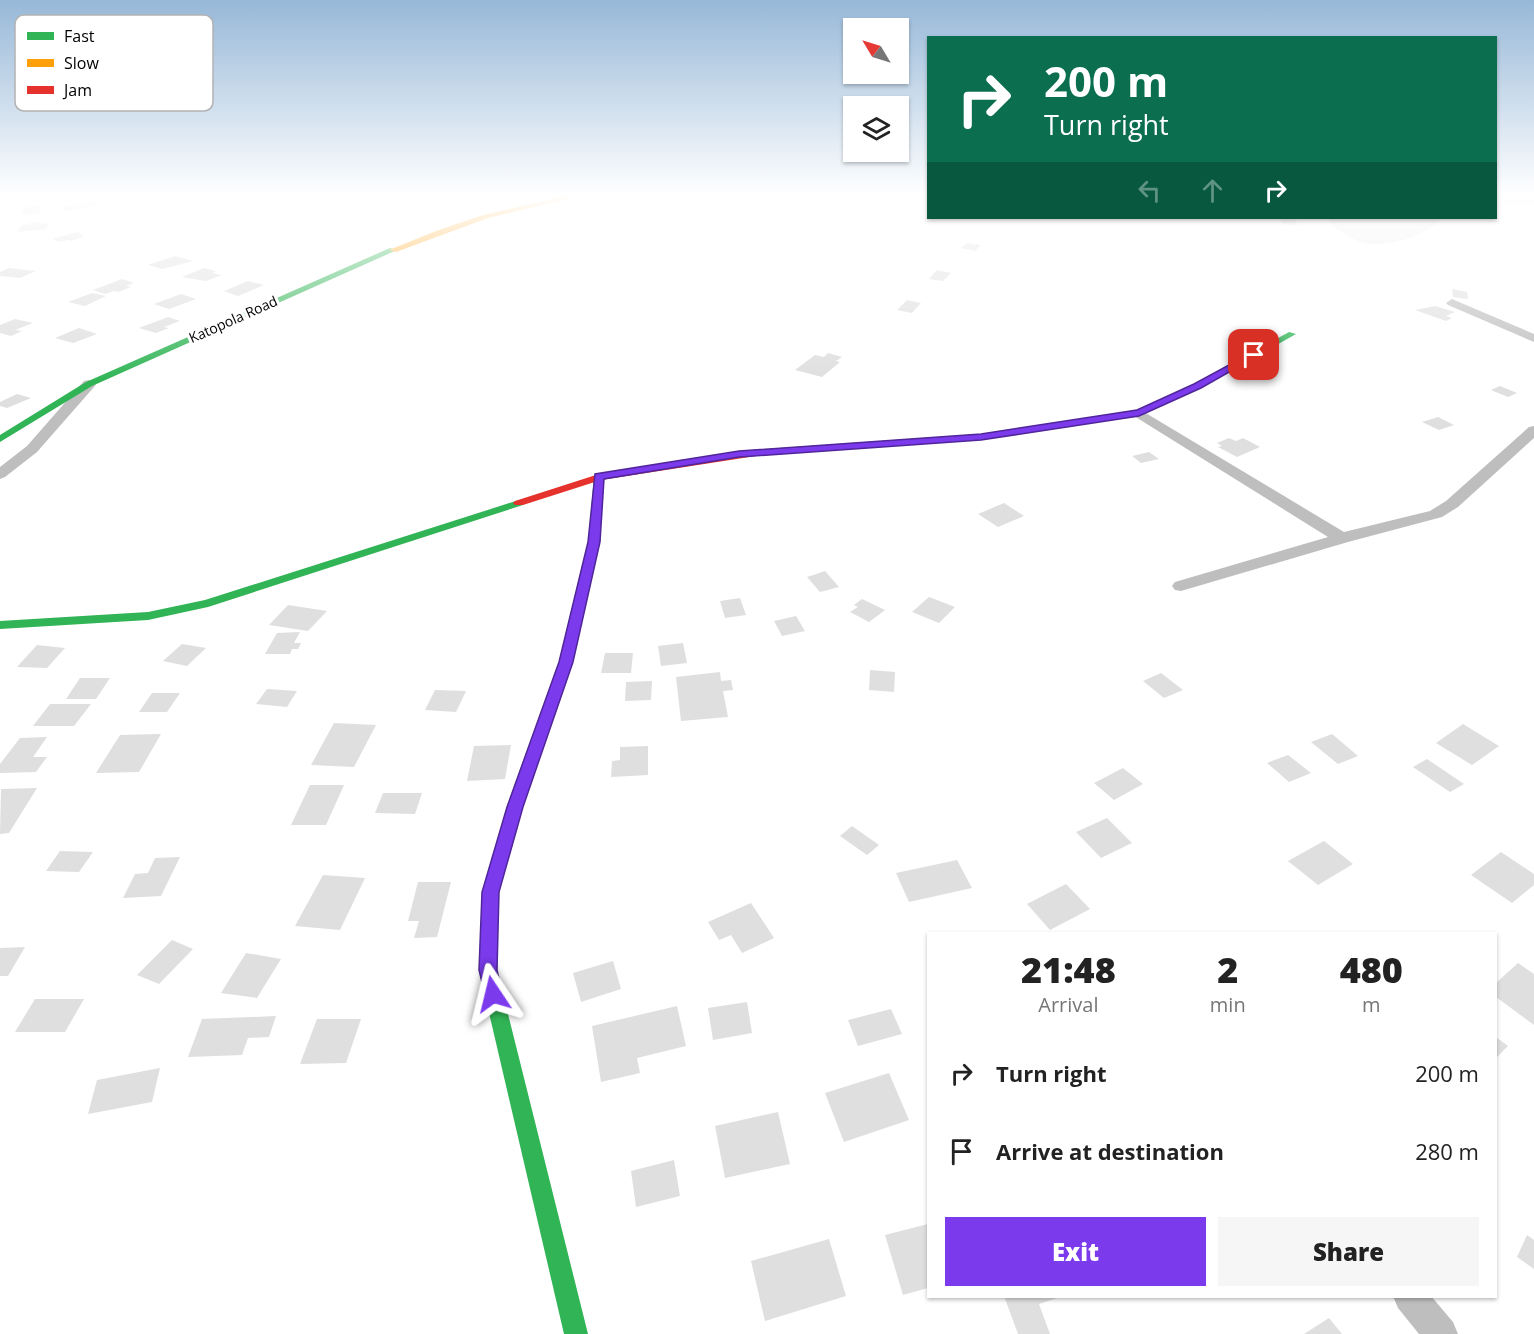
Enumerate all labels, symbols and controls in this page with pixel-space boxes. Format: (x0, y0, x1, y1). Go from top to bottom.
legend (15, 15, 213, 111)
north arrow (843, 18, 909, 84)
map controls (843, 18, 909, 162)
text: Fast (64, 25, 95, 47)
text: Slow (64, 52, 99, 74)
text: 200 m (1044, 52, 1168, 109)
icon: right (945, 60, 1023, 138)
text: Jam (62, 79, 92, 101)
button: layers (843, 96, 909, 162)
text: Turn right (1044, 106, 1169, 143)
icon: left (1133, 174, 1166, 207)
icon: ahead (1196, 174, 1229, 207)
icon: right (1259, 174, 1292, 207)
street label: Katopola Road (186, 291, 280, 347)
pin (1228, 329, 1279, 380)
icon: arrive (1237, 338, 1270, 371)
text: 21:48 (1021, 945, 1116, 994)
text: 2 (1217, 945, 1238, 994)
text: 480 (1340, 945, 1403, 994)
position arrow (461, 962, 525, 1026)
text: Arrival (1038, 991, 1099, 1018)
text: min (1210, 991, 1246, 1018)
text: m (1362, 991, 1381, 1018)
icon: right (945, 1057, 978, 1090)
text: Turn right (996, 1058, 1107, 1088)
text: 200 m (1415, 1058, 1479, 1088)
icon: arrive (945, 1135, 978, 1168)
text: Arrive at destination (996, 1136, 1224, 1166)
text: 280 m (1415, 1136, 1479, 1166)
button: Exit (945, 1217, 1206, 1286)
button: Share (1218, 1217, 1479, 1286)

